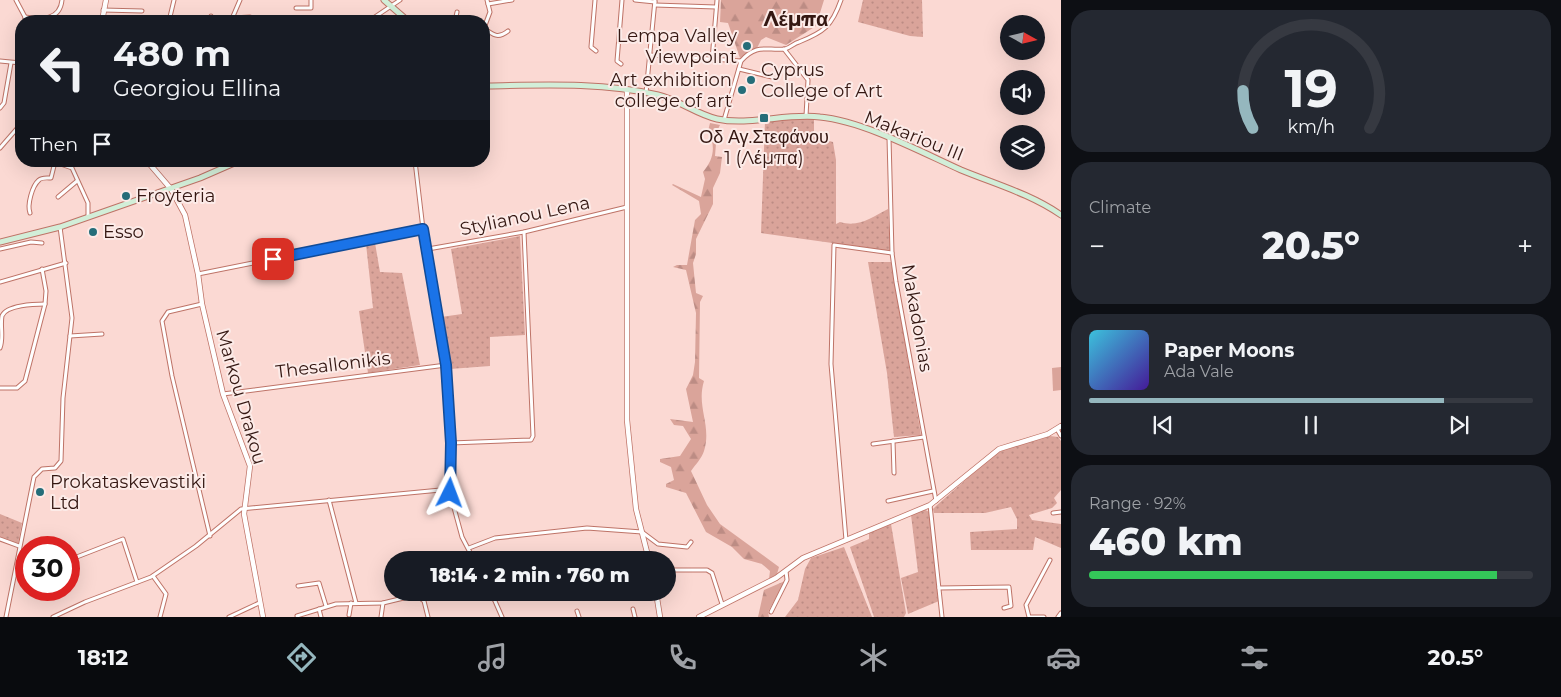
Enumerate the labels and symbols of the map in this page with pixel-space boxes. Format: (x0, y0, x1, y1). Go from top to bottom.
district label: Λέμπα (763, 7, 829, 31)
north arrow (1000, 15, 1045, 60)
place label: Lempa Valley Viewpoint (617, 25, 737, 68)
marker: Lempa Valley Viewpoint (741, 40, 753, 52)
place label: Cyprus College of Art (761, 59, 883, 102)
place label: Art exhibition college of art (610, 69, 732, 112)
marker: Cyprus College of Art (745, 74, 757, 86)
marker: Art exhibition college of art (736, 84, 748, 96)
street label: Makariou III (861, 106, 967, 166)
marker: Οδ Αγ.Στεφάνου 1 (Λέμπα) (758, 112, 770, 124)
place label: Οδ Αγ.Στεφάνου 1 (Λέμπα) (699, 126, 829, 169)
place label: Froyteria (136, 185, 215, 207)
marker: Froyteria (120, 190, 132, 202)
street label: Stylianou Lena (458, 191, 592, 241)
place label: Esso (103, 221, 144, 243)
marker: Esso (87, 226, 99, 238)
pin (252, 238, 294, 280)
street label: Makadonias (897, 262, 937, 374)
street label: Markou Drakou (211, 327, 271, 467)
street label: Thesallonikis (275, 347, 392, 383)
position arrow (423, 466, 475, 518)
place label: Prokataskevastiki Ltd (50, 471, 206, 514)
marker: Prokataskevastiki Ltd (34, 486, 46, 498)
speed limit sign: 30 (15, 536, 80, 601)

